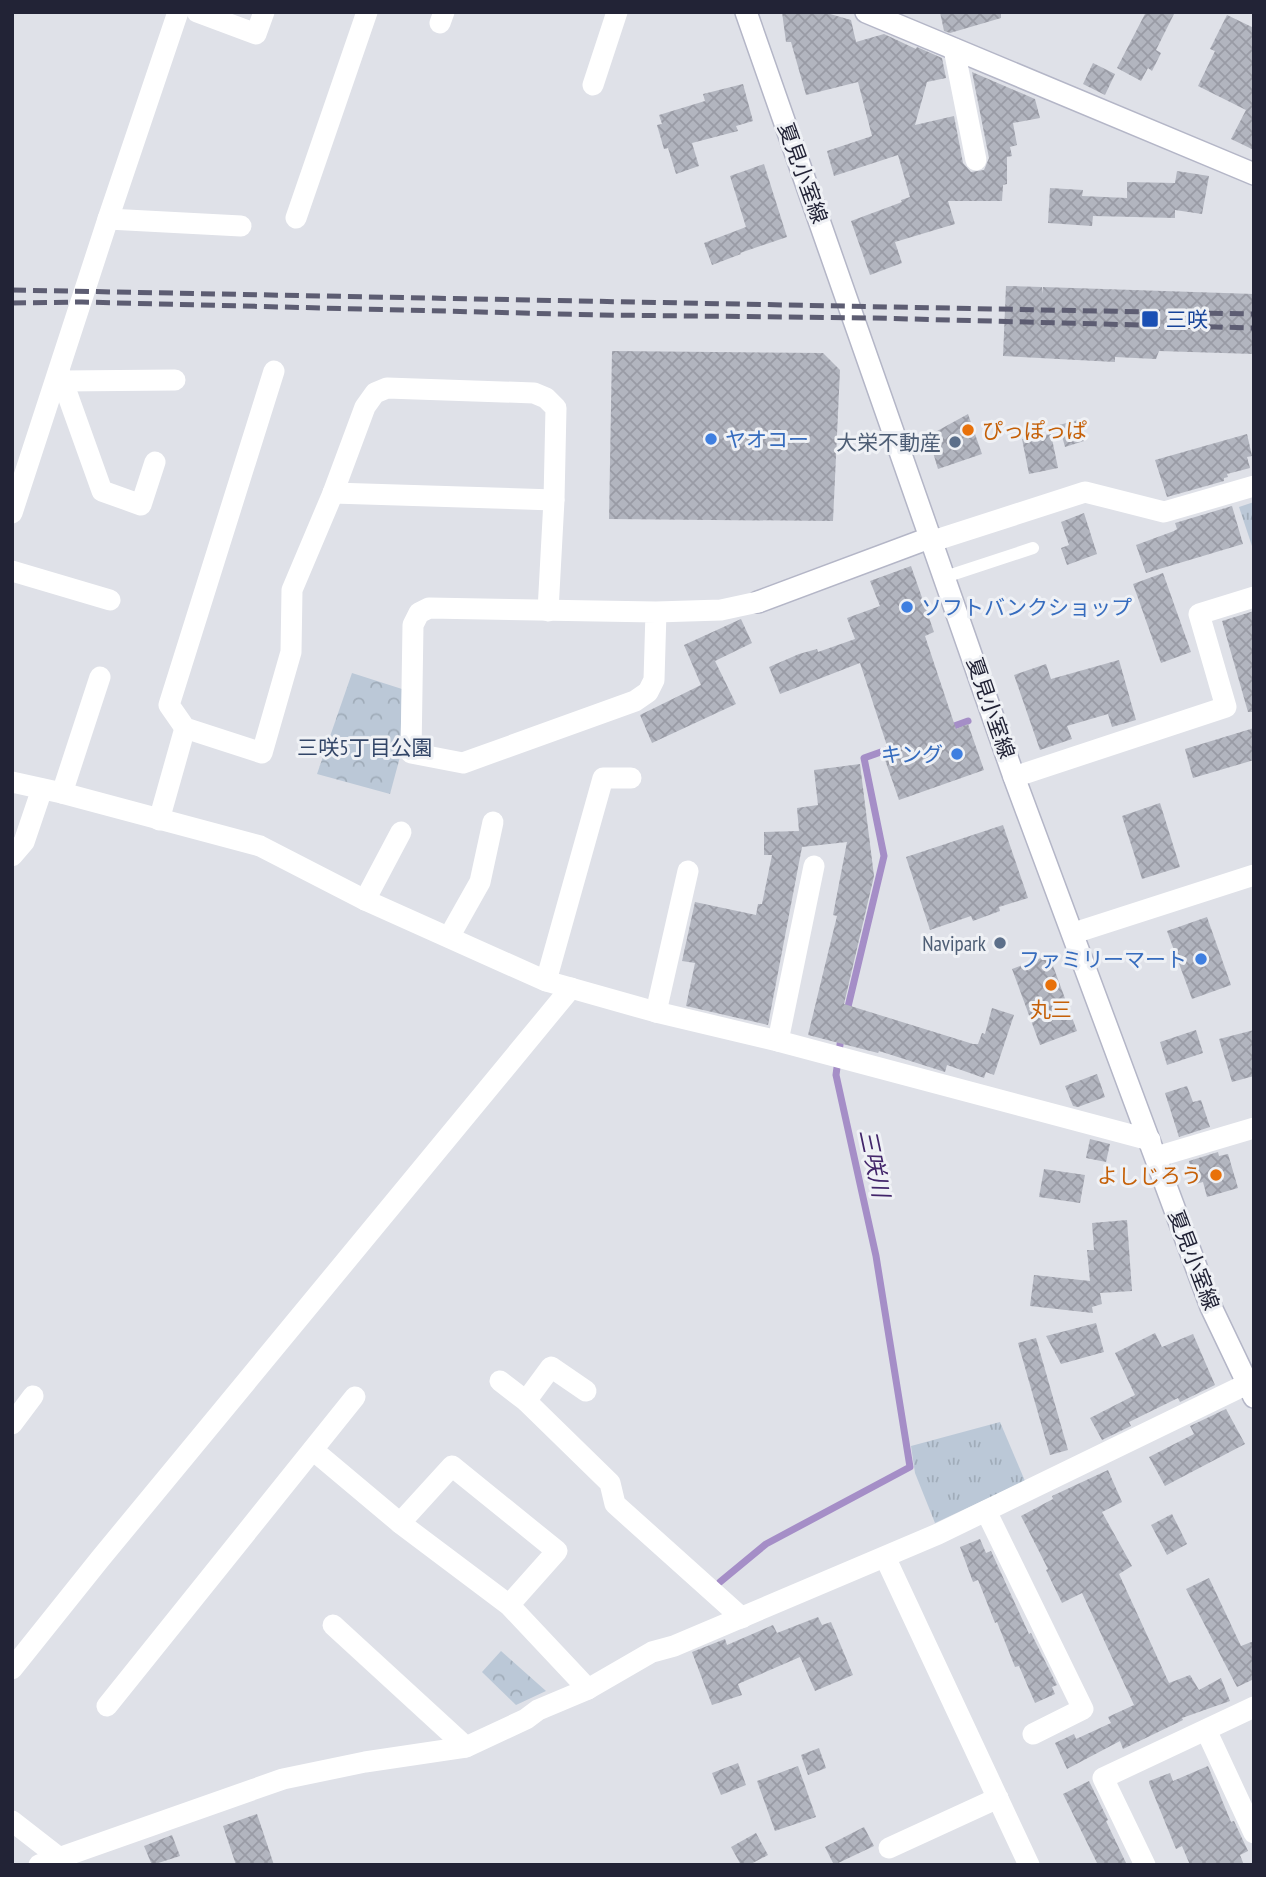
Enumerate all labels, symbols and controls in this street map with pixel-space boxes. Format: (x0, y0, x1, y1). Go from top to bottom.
street label: 夏見小室線 (772, 119, 834, 227)
place label: 三咲 (1166, 306, 1208, 333)
marker: 三咲 (1140, 309, 1160, 329)
place label: ぴっぽっぱ (982, 417, 1087, 444)
marker: ぴっぽっぱ (960, 422, 976, 438)
place label: ヤオコー (725, 426, 809, 453)
place label: 大栄不動産 (836, 429, 941, 456)
marker: ヤオコー (703, 431, 719, 447)
marker: 大栄不動産 (947, 434, 963, 450)
place label: ソフトバンクショップ (921, 594, 1132, 621)
marker: ソフトバンクショップ (899, 599, 915, 615)
street label: 夏見小室線 (961, 654, 1021, 762)
park label: 三咲5丁目公園 (297, 734, 433, 761)
place label: キング (881, 741, 943, 768)
marker: キング (949, 746, 965, 762)
place label: Navipark (922, 930, 986, 957)
marker: Navipark (992, 935, 1008, 951)
place label: ファミリーマート (1019, 946, 1187, 973)
marker: ファミリーマート (1193, 951, 1209, 967)
marker: 丸三 (1043, 977, 1059, 993)
place label: 丸三 (1030, 996, 1072, 1023)
water label: 三咲川 (854, 1126, 897, 1203)
place label: よしじろう (1097, 1162, 1202, 1189)
marker: よしじろう (1208, 1167, 1224, 1183)
street label: 夏見小室線 (1163, 1206, 1225, 1314)

